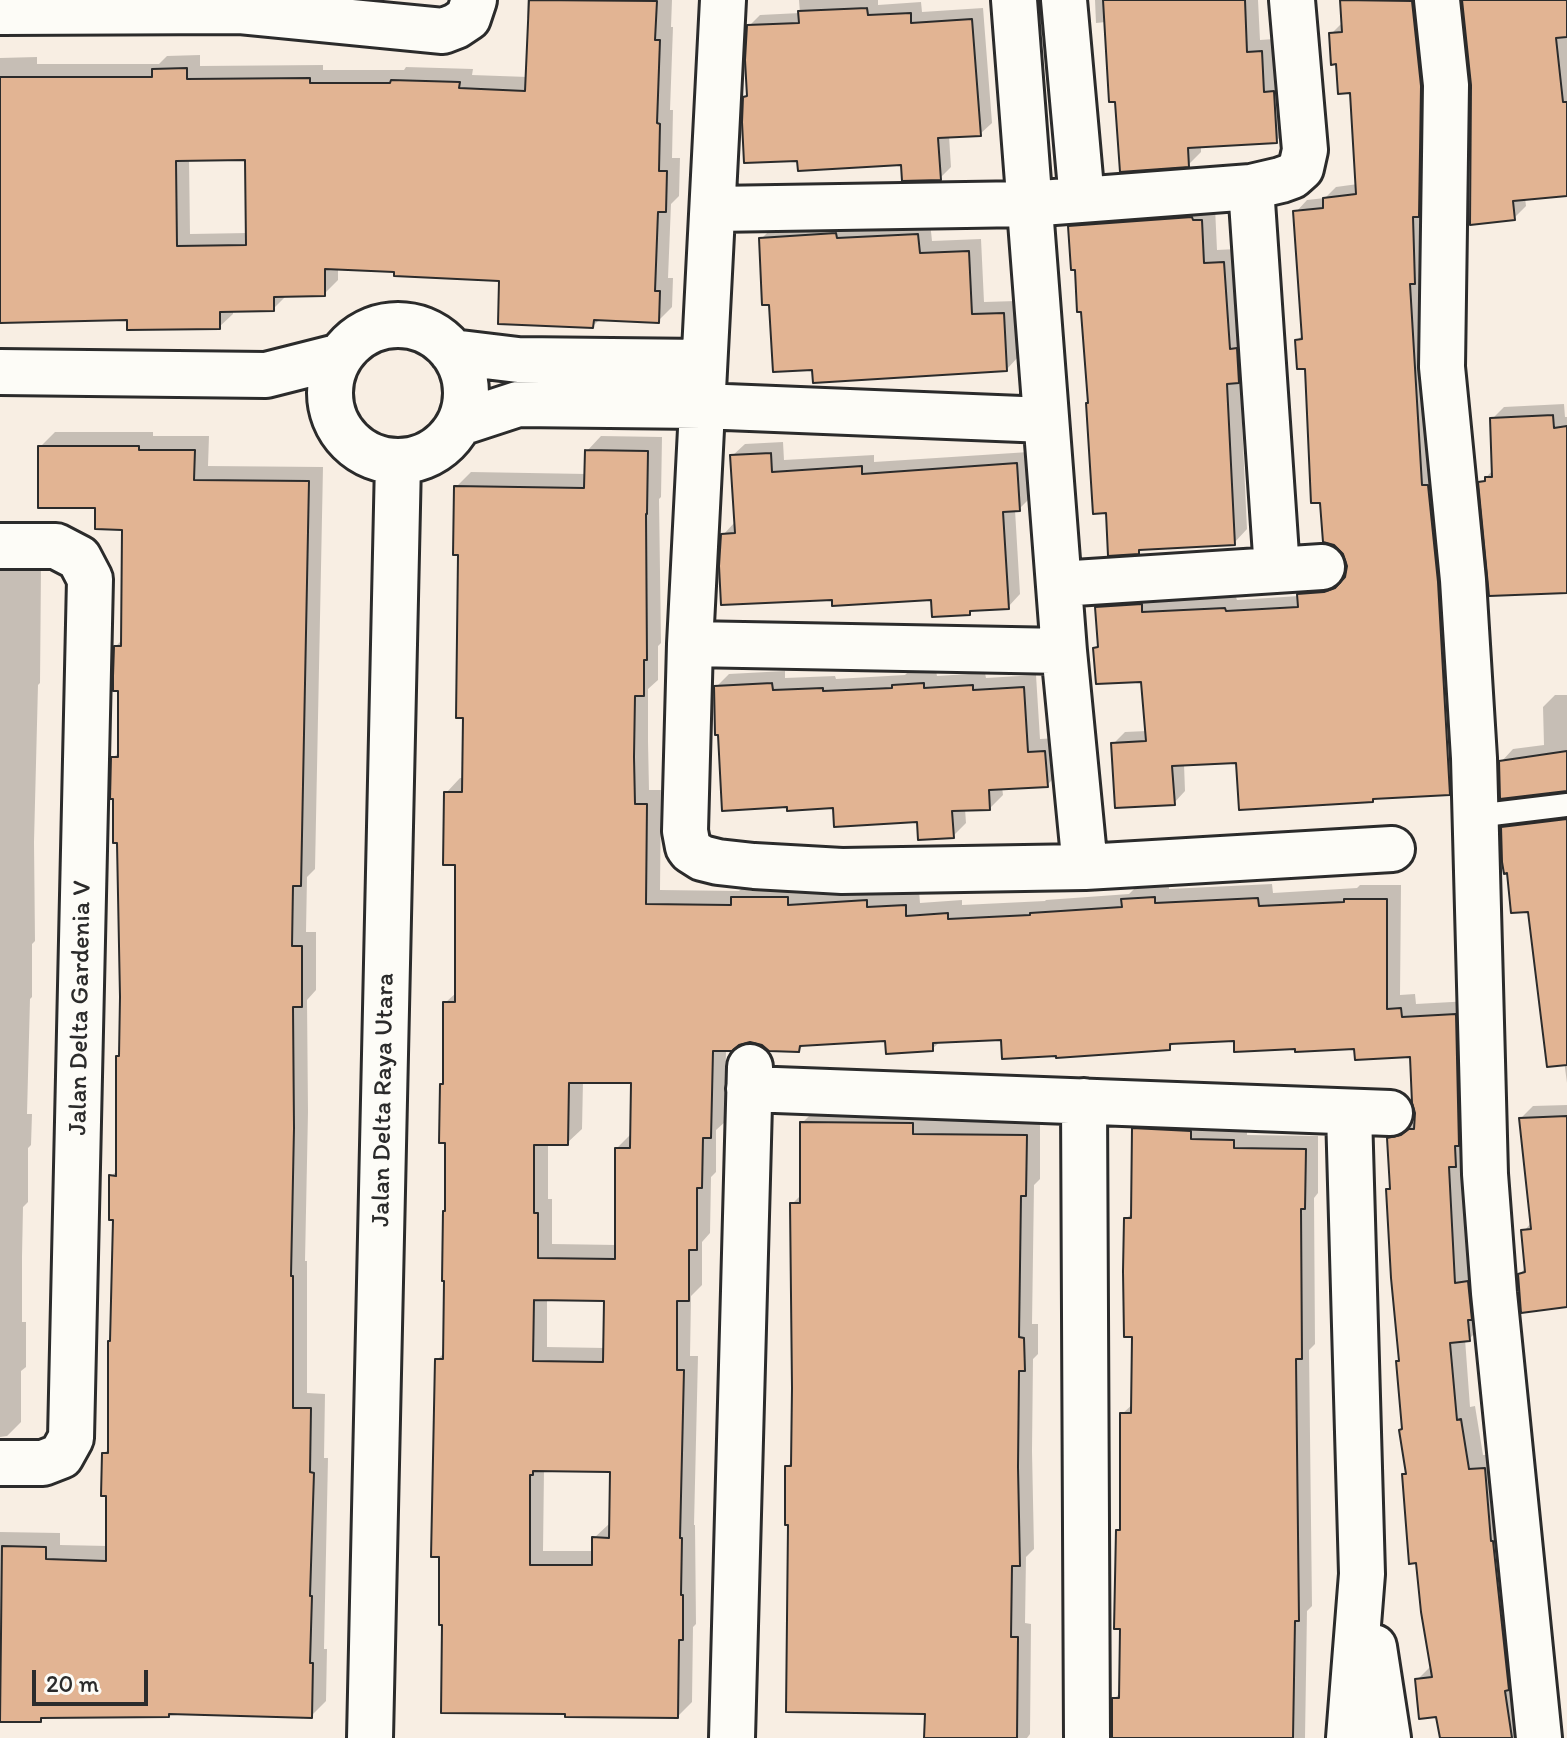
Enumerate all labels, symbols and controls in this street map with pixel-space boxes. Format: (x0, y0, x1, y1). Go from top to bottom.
street label: Jalan Delta Gardenia V (63, 880, 99, 1136)
street label: Jalan Delta Raya Utara (366, 973, 402, 1227)
scale bar (36, 1654, 152, 1704)
text: 20 m (46, 1669, 99, 1698)

